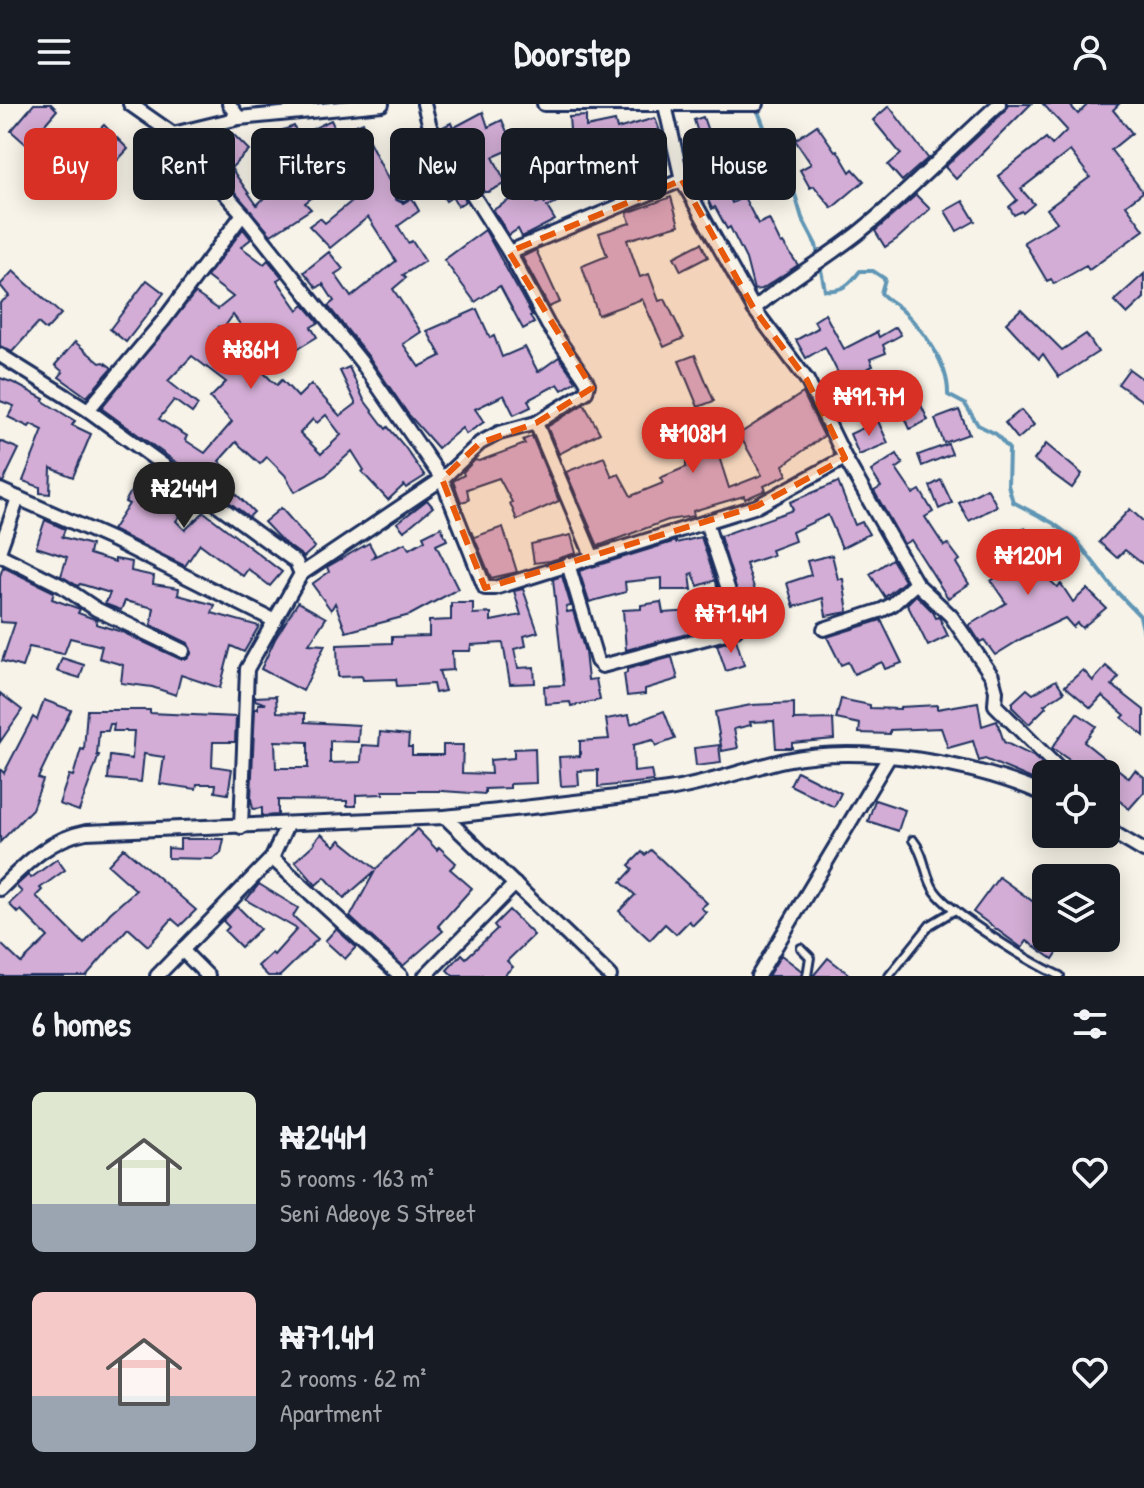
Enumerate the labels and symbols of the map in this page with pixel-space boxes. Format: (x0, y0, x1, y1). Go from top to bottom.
pin: ₦86M (204, 323, 298, 391)
pin: ₦91.7M (804, 370, 934, 438)
pin: ₦108M (637, 407, 749, 475)
pin: ₦244M (128, 462, 240, 530)
pin: ₦120M (972, 529, 1084, 597)
pin: ₦71.4M (666, 587, 796, 655)

